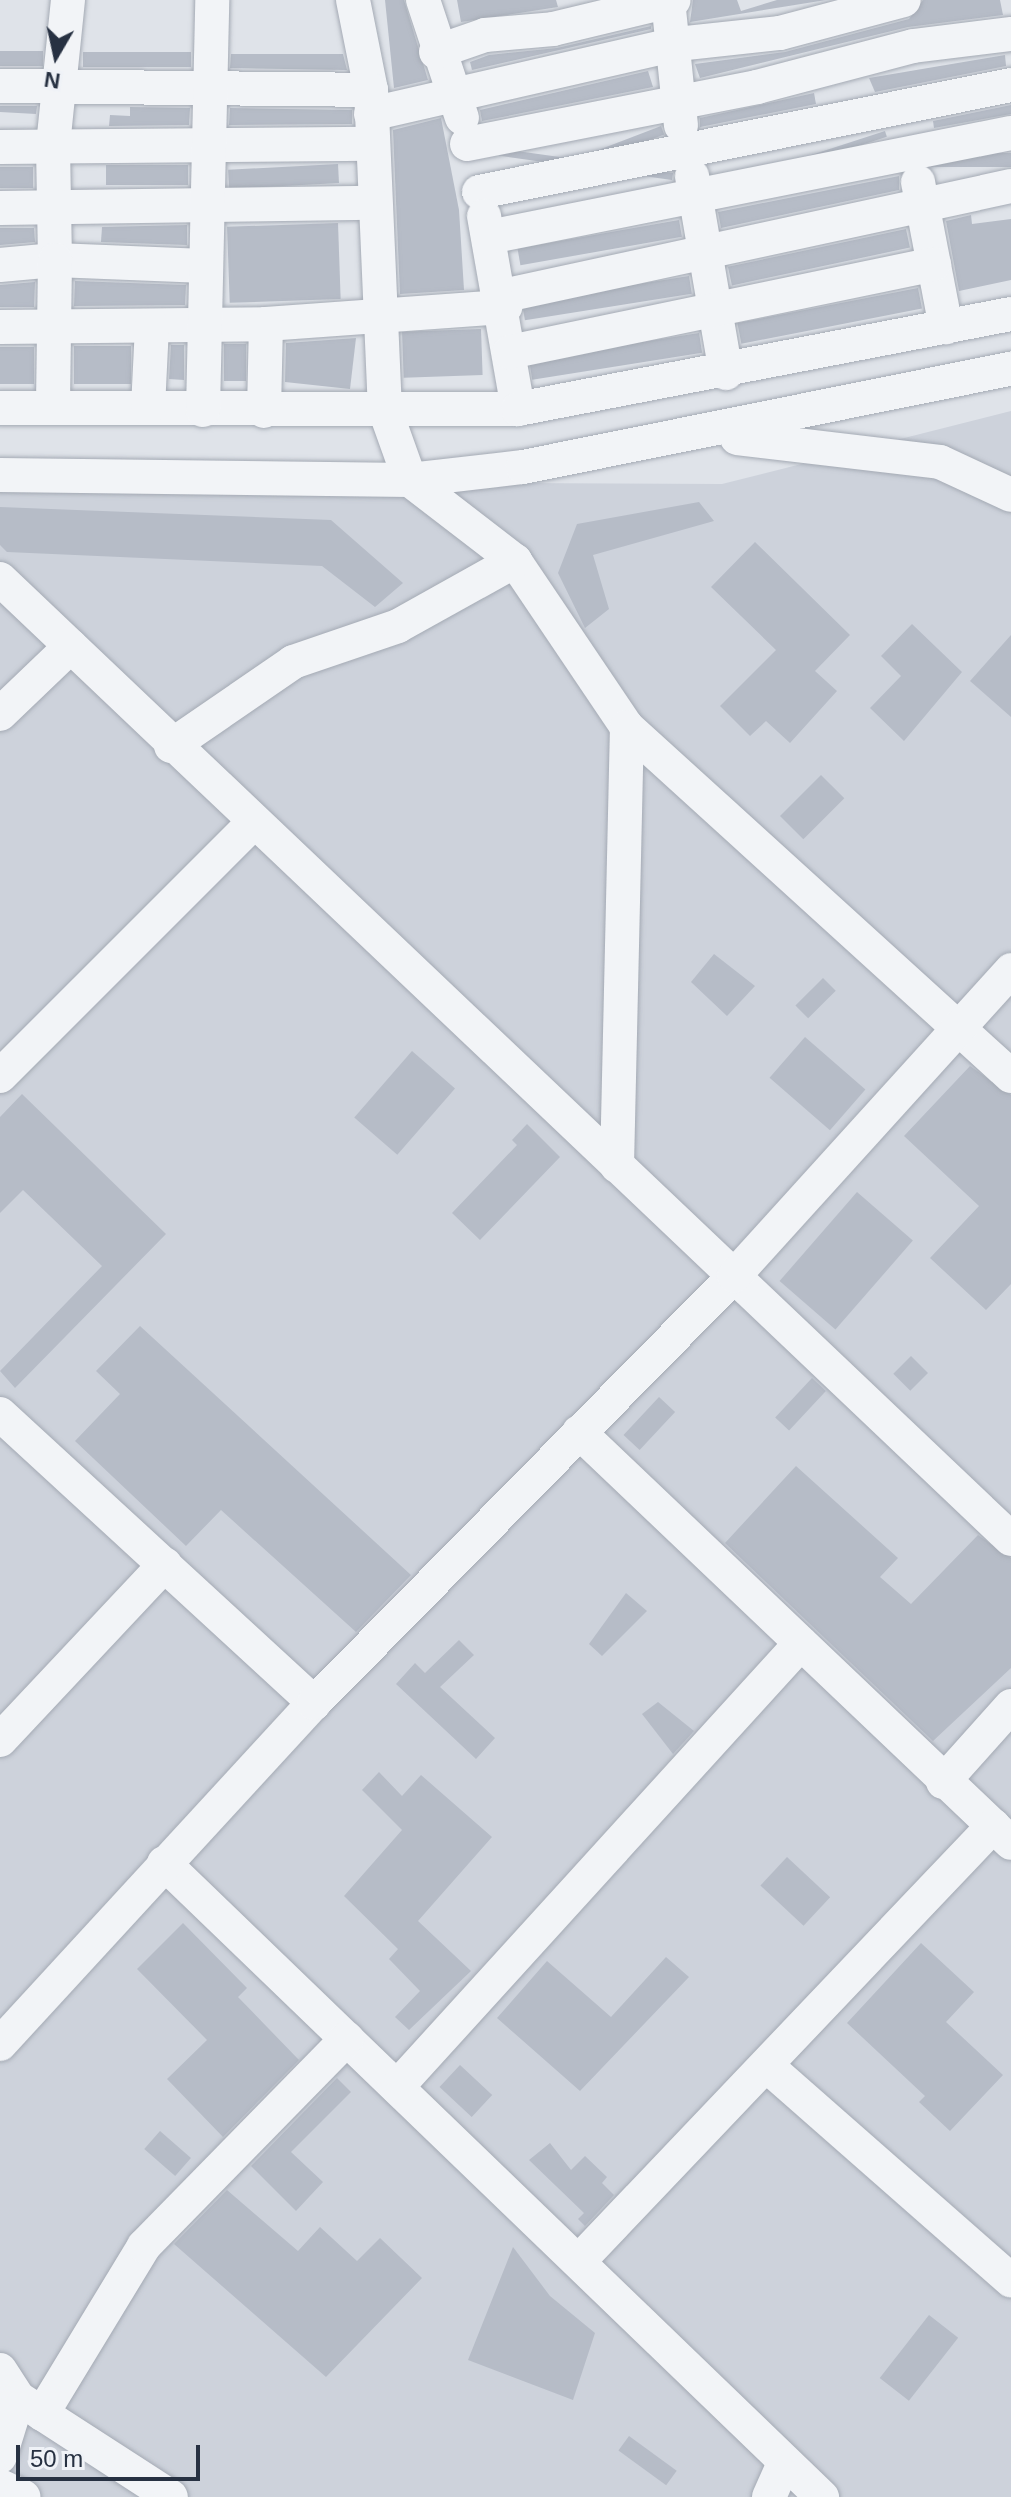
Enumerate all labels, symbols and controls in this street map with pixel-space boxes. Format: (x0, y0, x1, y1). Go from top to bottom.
north arrow (16, 16, 96, 96)
text: N (42, 67, 62, 94)
scale bar (20, 2429, 204, 2479)
text: 50 m (30, 2445, 83, 2472)

